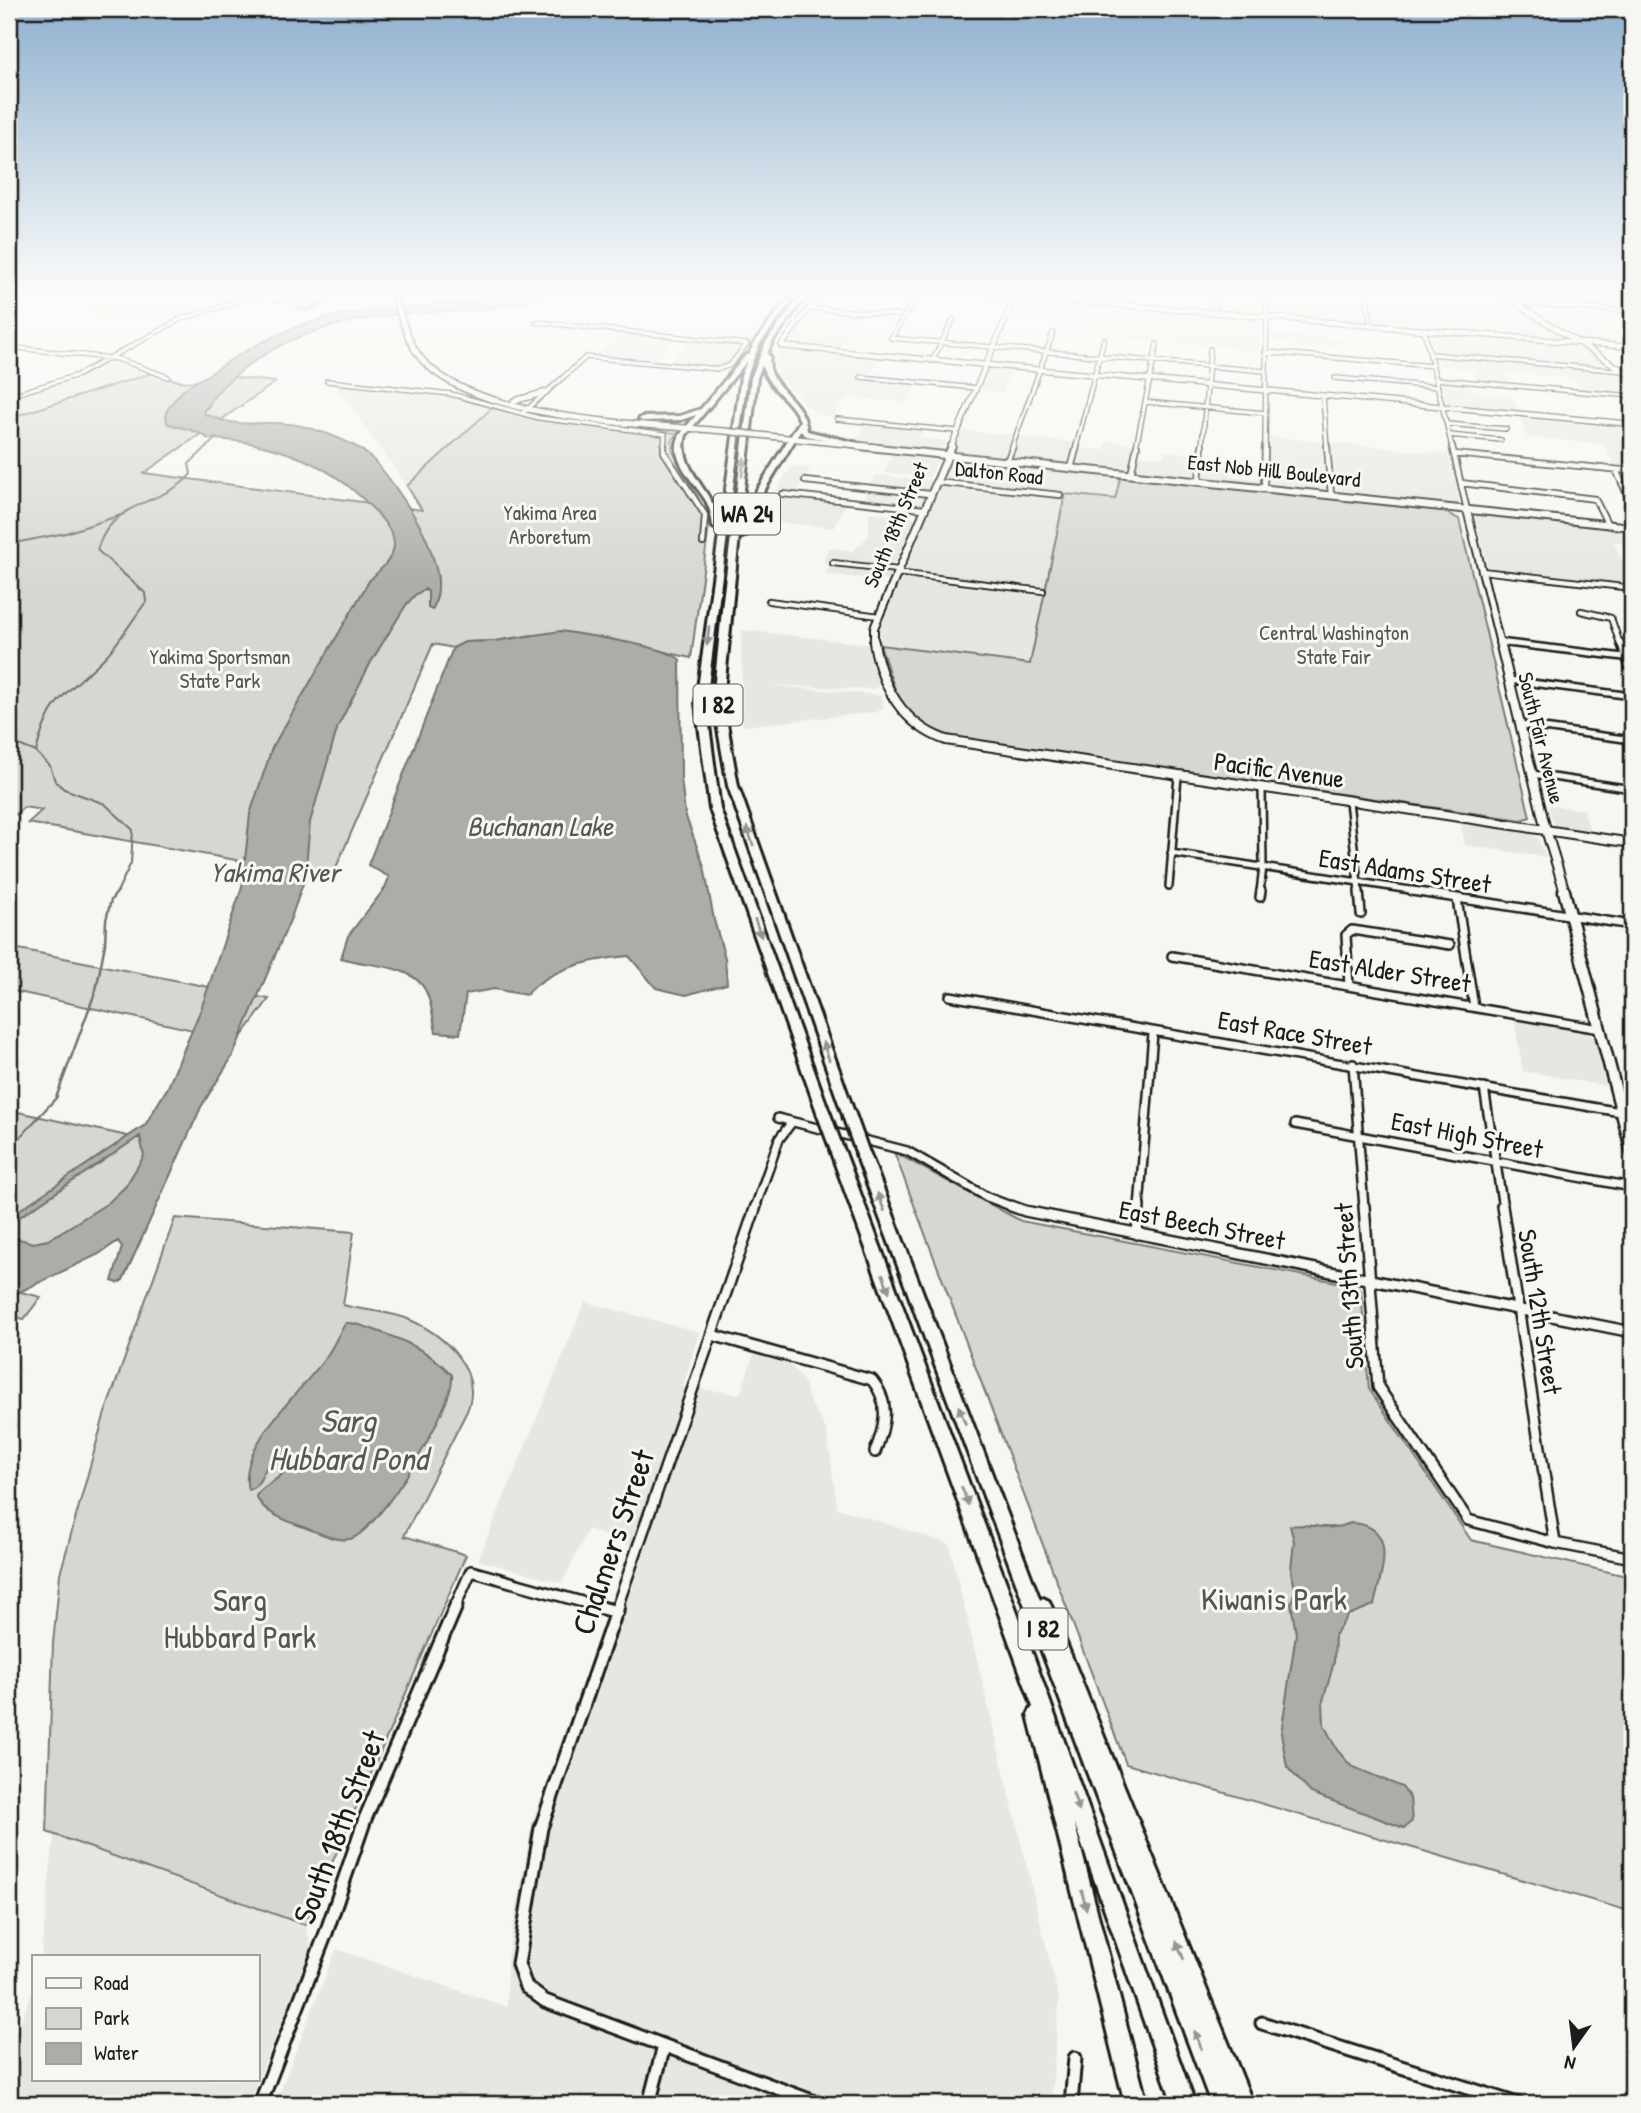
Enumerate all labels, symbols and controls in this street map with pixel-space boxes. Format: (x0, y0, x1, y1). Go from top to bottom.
street label: East Nob Hill Boulevard (1186, 447, 1362, 494)
street label: Dalton Road (954, 453, 1044, 492)
one-way arrow (737, 456, 748, 478)
street label: South 18th Street (856, 457, 935, 592)
road number: WA 24 (714, 494, 780, 534)
park label: Yakima Area Arboretum (503, 498, 597, 551)
park label: Central Washington State Fair (1259, 618, 1409, 671)
one-way arrow (703, 625, 714, 647)
park label: Yakima Sportsman State Park (150, 642, 290, 695)
street label: South Fair Avenue (1511, 669, 1572, 807)
road number: I 82 (694, 684, 742, 726)
street label: Pacific Avenue (1212, 743, 1346, 796)
water label: Buchanan Lake (467, 807, 615, 845)
one-way arrow (744, 825, 755, 846)
street label: East Adams Street (1316, 840, 1495, 902)
water label: Yakima River (210, 853, 343, 891)
one-way arrow (753, 918, 764, 939)
street label: East Alder Street (1307, 940, 1474, 1001)
street label: East Race Street (1215, 1002, 1376, 1063)
one-way arrow (820, 1040, 831, 1061)
street label: East High Street (1388, 1103, 1547, 1167)
one-way arrow (876, 1191, 887, 1212)
street label: East Beech Street (1116, 1191, 1289, 1258)
street label: South 13th Street (1325, 1201, 1372, 1370)
street label: South 12th Street (1510, 1227, 1571, 1398)
one-way arrow (881, 1272, 892, 1293)
water label: Sarg Hubbard Pond (269, 1398, 433, 1480)
one-way arrow (956, 1404, 967, 1425)
street label: Chalmers Street (561, 1443, 665, 1640)
one-way arrow (960, 1486, 971, 1507)
park label: Kiwanis Park (1201, 1577, 1347, 1620)
park label: Sarg Hubbard Park (164, 1578, 316, 1658)
road number: I 82 (1018, 1609, 1068, 1650)
street label: South 18th Street (282, 1723, 396, 1930)
one-way arrow (1071, 1792, 1082, 1813)
one-way arrow (1079, 1889, 1090, 1911)
one-way arrow (1175, 1939, 1186, 1960)
legend (32, 1955, 259, 2082)
text: Road (94, 1968, 128, 1997)
text: Park (94, 2003, 129, 2032)
north arrow (1540, 2011, 1610, 2082)
one-way arrow (1192, 2030, 1203, 2051)
text: Water (94, 2038, 139, 2067)
text: N (1562, 2050, 1578, 2077)

